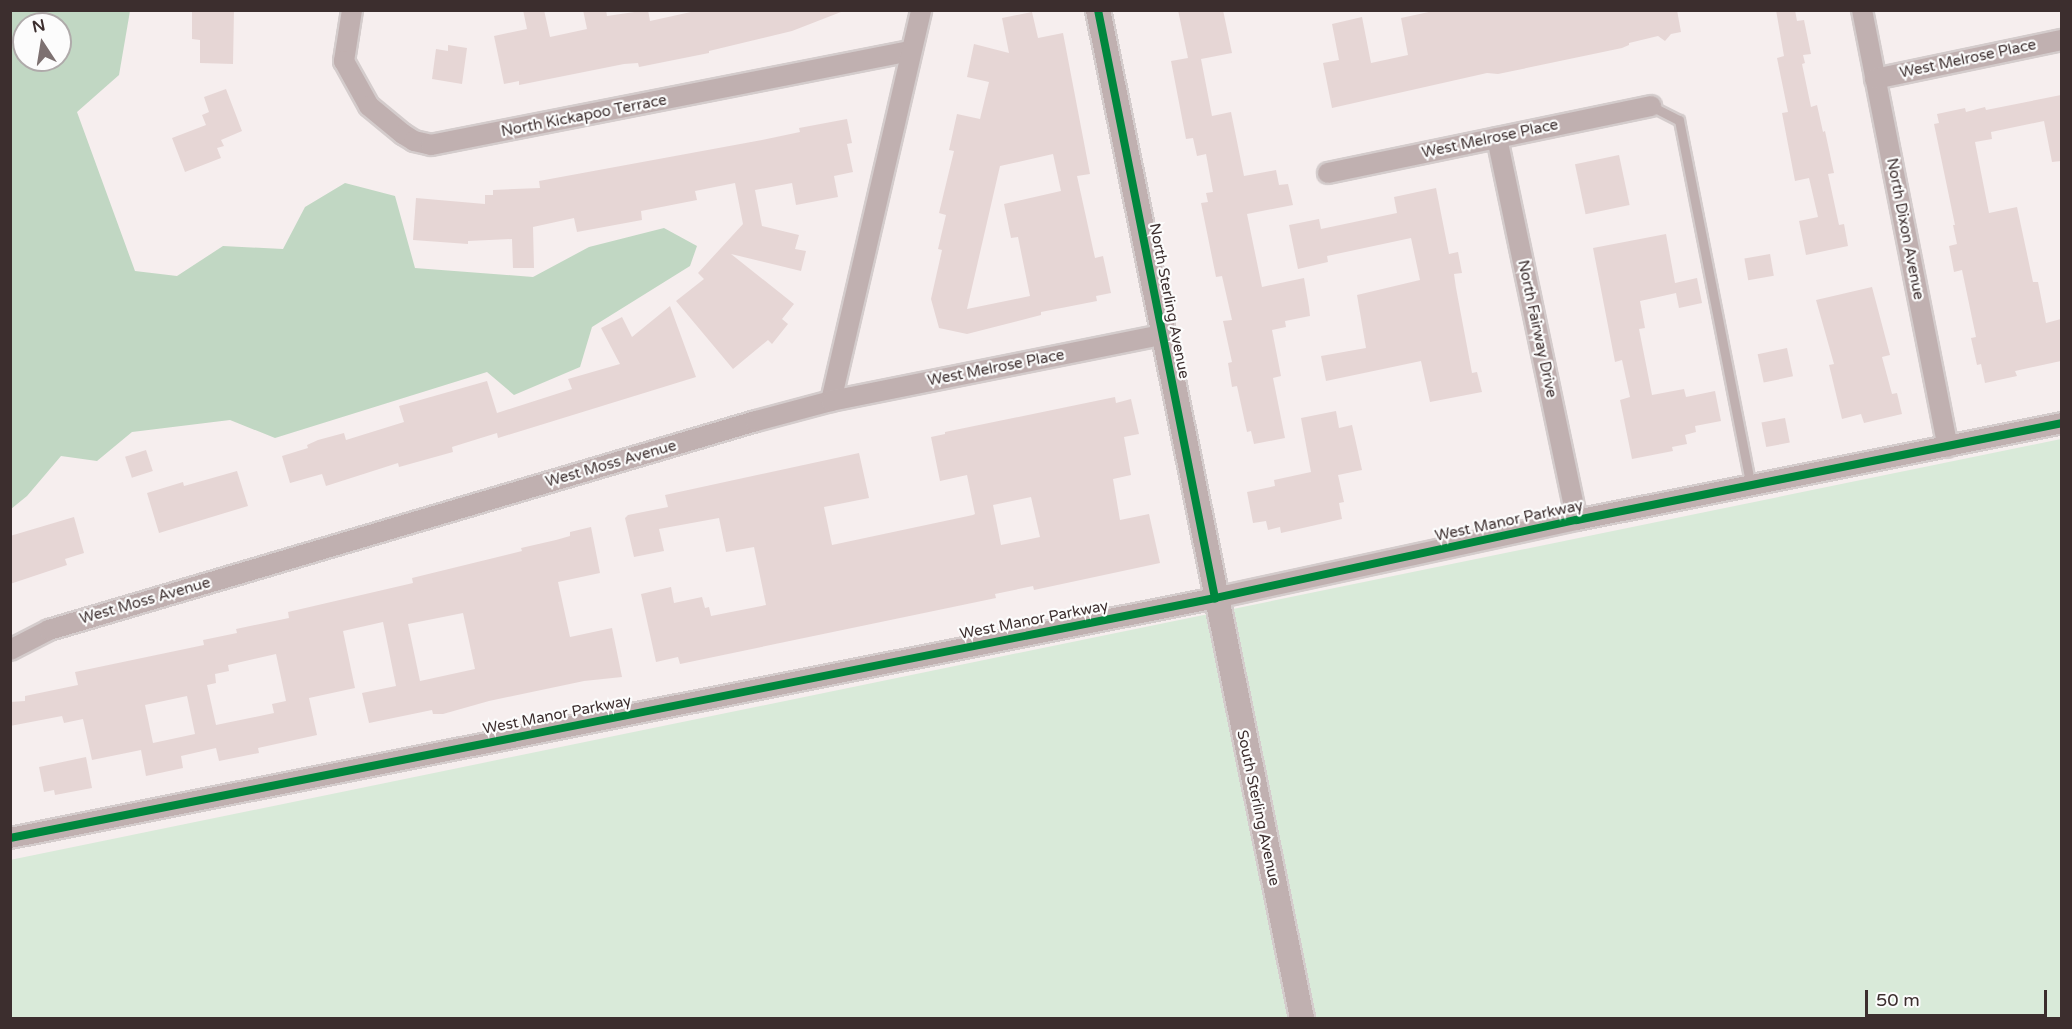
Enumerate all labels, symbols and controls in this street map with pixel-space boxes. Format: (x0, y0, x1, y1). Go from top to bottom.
north arrow (12, 12, 72, 72)
text: N (30, 15, 47, 37)
street label: West Melrose Place (1898, 36, 2038, 82)
street label: North Kickapoo Terrace (500, 91, 668, 141)
street label: West Melrose Place (1420, 116, 1560, 162)
street label: North Dixon Avenue (1882, 157, 1928, 301)
street label: North Sterling Avenue (1145, 222, 1193, 380)
street label: North Fairway Drive (1514, 258, 1560, 400)
street label: West Melrose Place (926, 346, 1066, 390)
street label: West Moss Avenue (544, 437, 678, 491)
street label: West Manor Parkway (1433, 497, 1585, 545)
street label: West Moss Avenue (78, 574, 212, 628)
street label: West Manor Parkway (958, 597, 1110, 643)
street label: West Manor Parkway (481, 692, 633, 738)
street label: South Sterling Avenue (1233, 729, 1283, 887)
scale bar (1868, 978, 2050, 1016)
text: 50 m (1876, 989, 1920, 1011)

